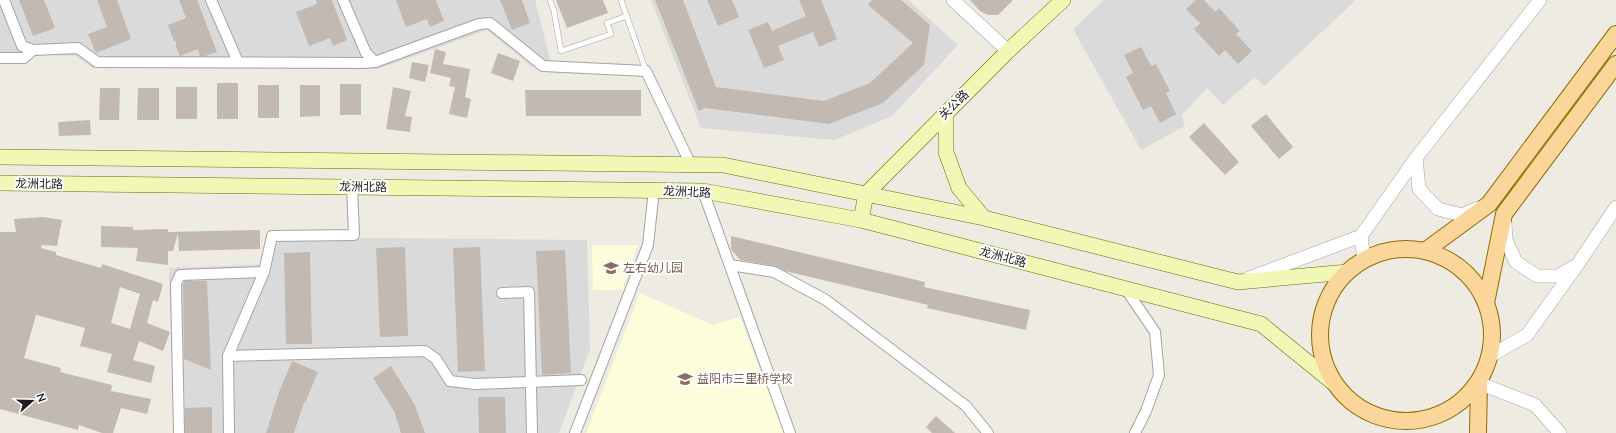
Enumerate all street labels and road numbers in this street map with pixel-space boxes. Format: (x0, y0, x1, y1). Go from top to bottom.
street label: 关公路 (936, 87, 972, 123)
street label: 龙洲北路 (15, 176, 63, 191)
street label: 龙洲北路 (339, 179, 387, 194)
street label: 龙洲北路 (663, 183, 711, 200)
street label: 龙洲北路 (978, 243, 1028, 270)

